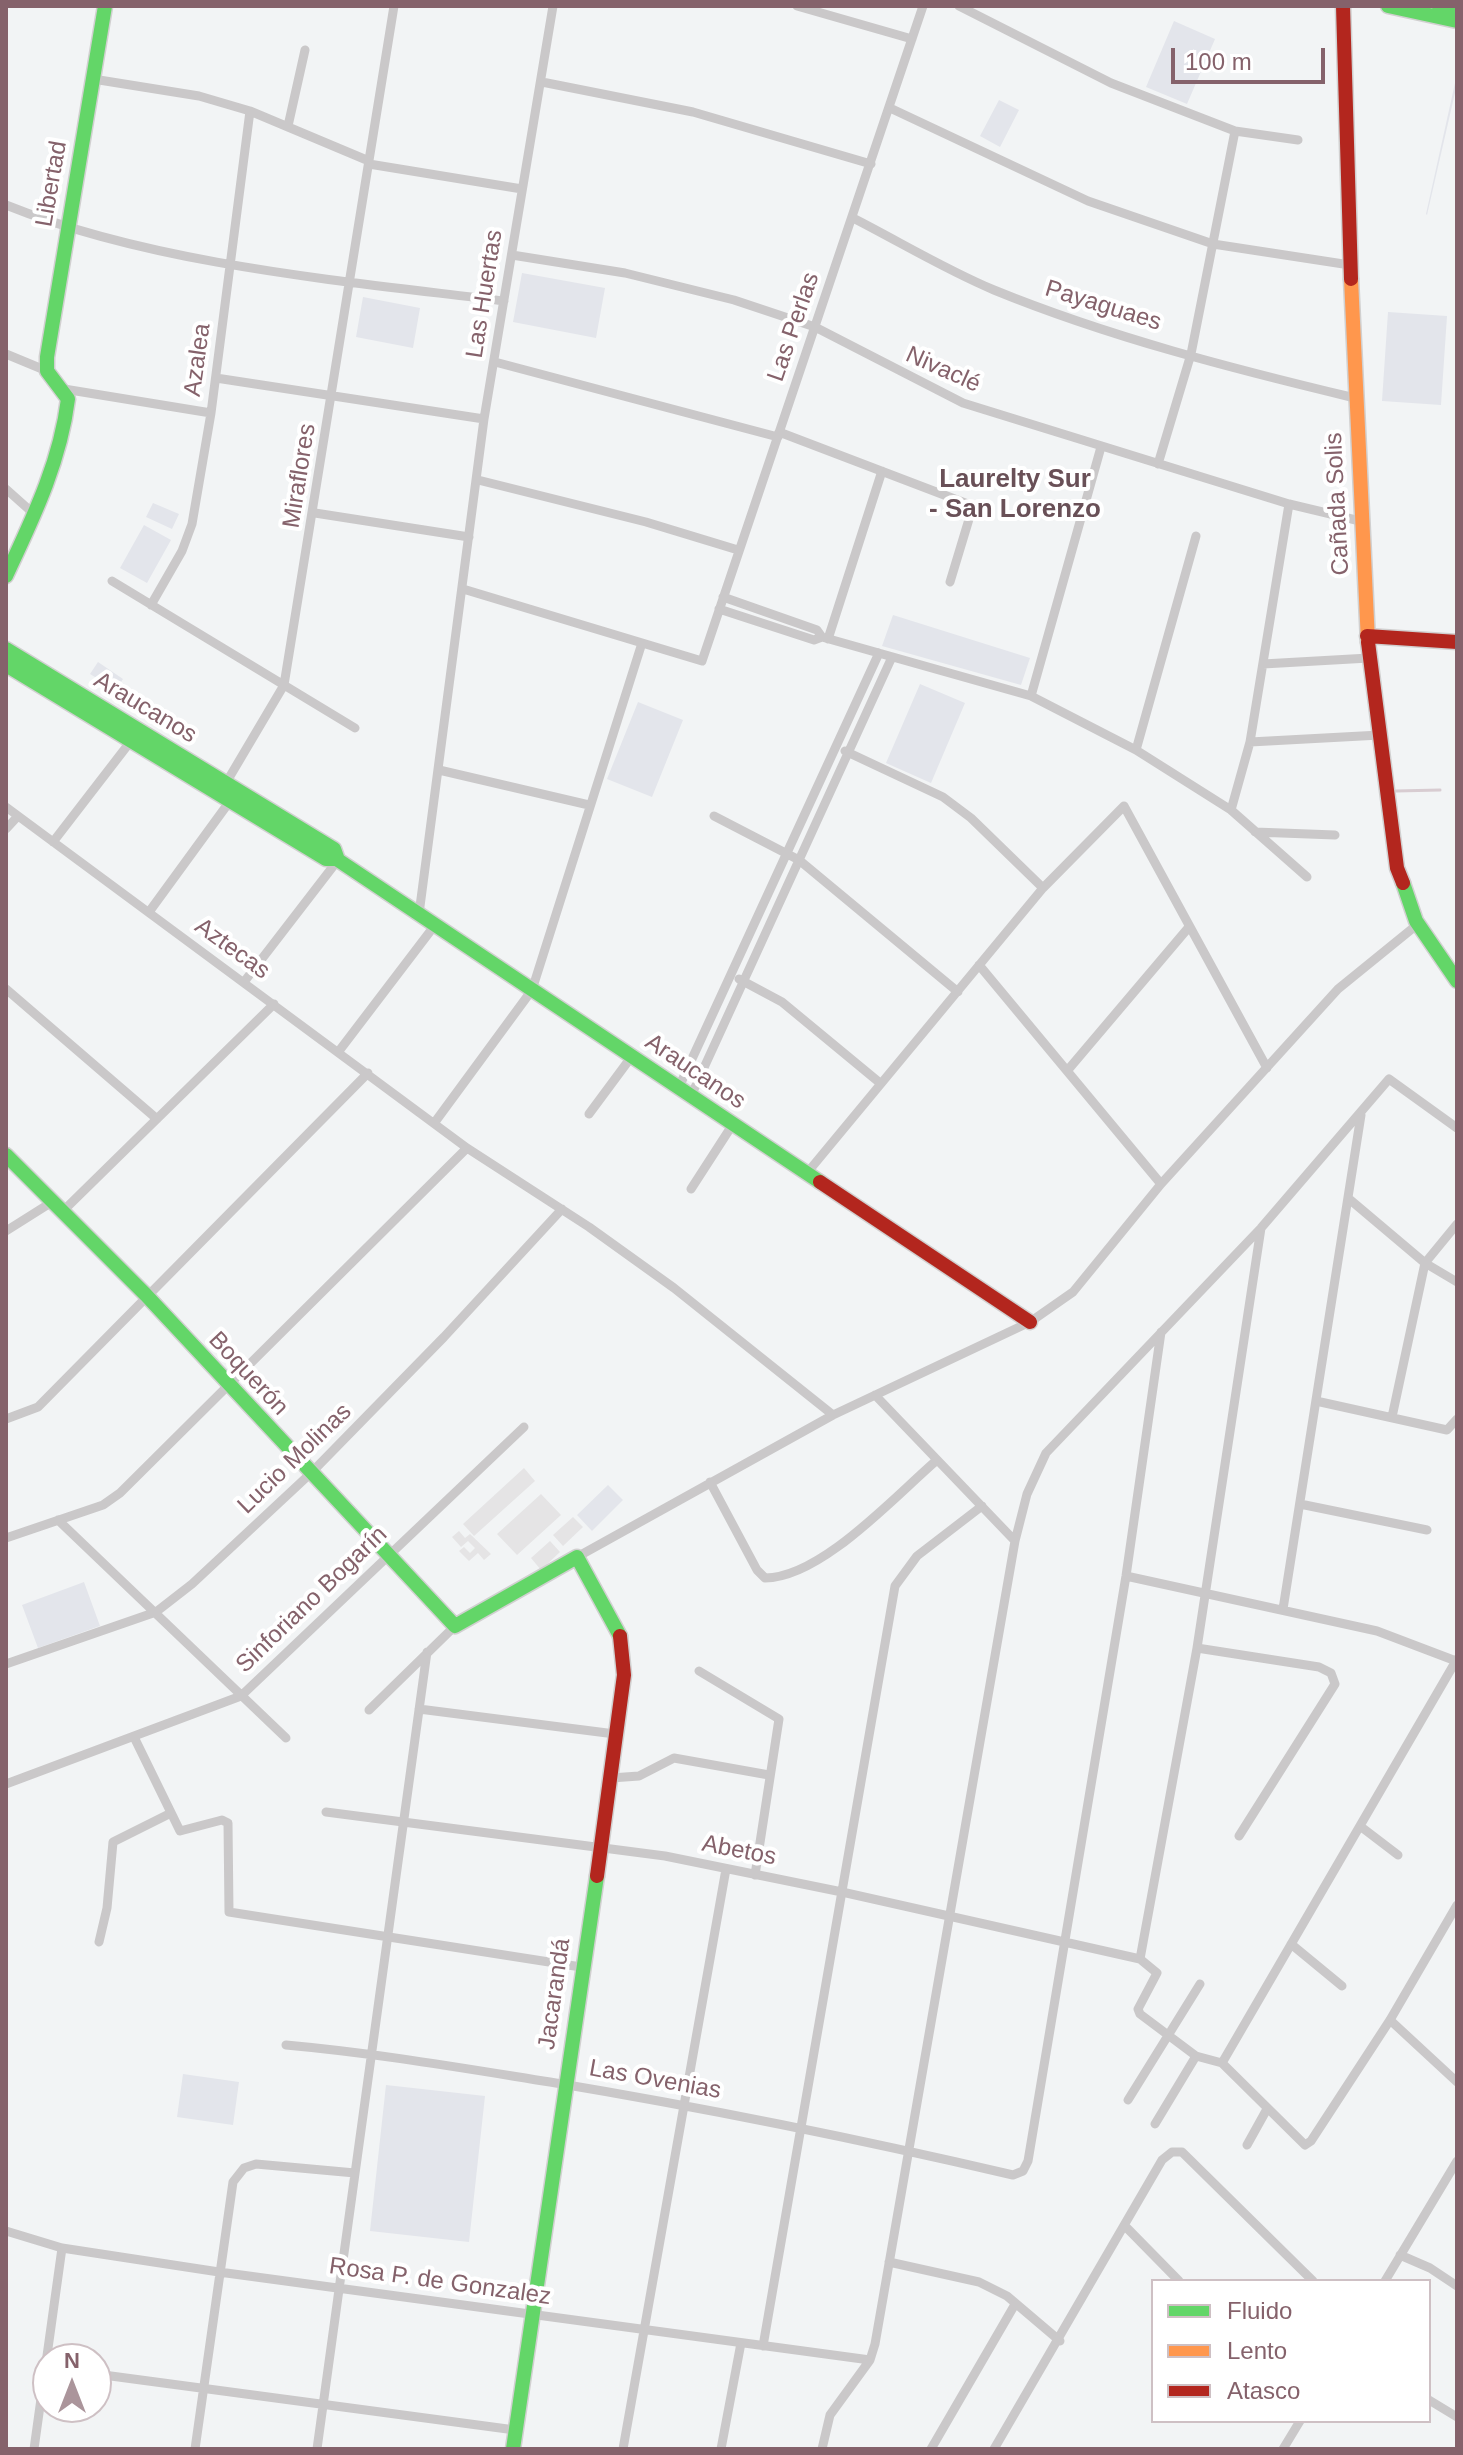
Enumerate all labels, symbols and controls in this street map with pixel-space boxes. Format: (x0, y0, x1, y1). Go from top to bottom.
scale bar (1175, 32, 1329, 82)
text: 100 m (1185, 48, 1252, 75)
street label: Libertad (30, 139, 74, 229)
street label: Las Huertas (461, 228, 509, 360)
street label: Las Perlas (762, 269, 826, 385)
street label: Payaguaes (1041, 275, 1165, 337)
street label: Azalea (179, 322, 217, 398)
street label: Nivaclé (901, 341, 985, 399)
street label: Miraflores (278, 422, 322, 530)
street label: Cañada Solis (1320, 432, 1356, 576)
district label: Laurelty Sur - San Lorenzo (929, 464, 1101, 526)
street label: Araucanos (88, 666, 202, 750)
street label: Aztecas (189, 912, 275, 986)
street label: Araucanos (639, 1028, 751, 1116)
street label: Boquerón (202, 1326, 294, 1422)
street label: Lucio Molinas (232, 1398, 358, 1520)
street label: Sinforiano Bogarín (230, 1521, 394, 1679)
street label: Abetos (700, 1830, 778, 1872)
street label: Jacarandá (533, 1937, 577, 2051)
street label: Las Ovenias (587, 2054, 723, 2106)
street label: Rosa P. de Gonzalez (327, 2252, 553, 2312)
legend (1151, 2279, 1431, 2423)
text: Fluido (1227, 2297, 1292, 2324)
text: Lento (1227, 2337, 1287, 2364)
north arrow (32, 2343, 112, 2423)
text: N (64, 2348, 80, 2373)
text: Atasco (1227, 2377, 1300, 2404)

